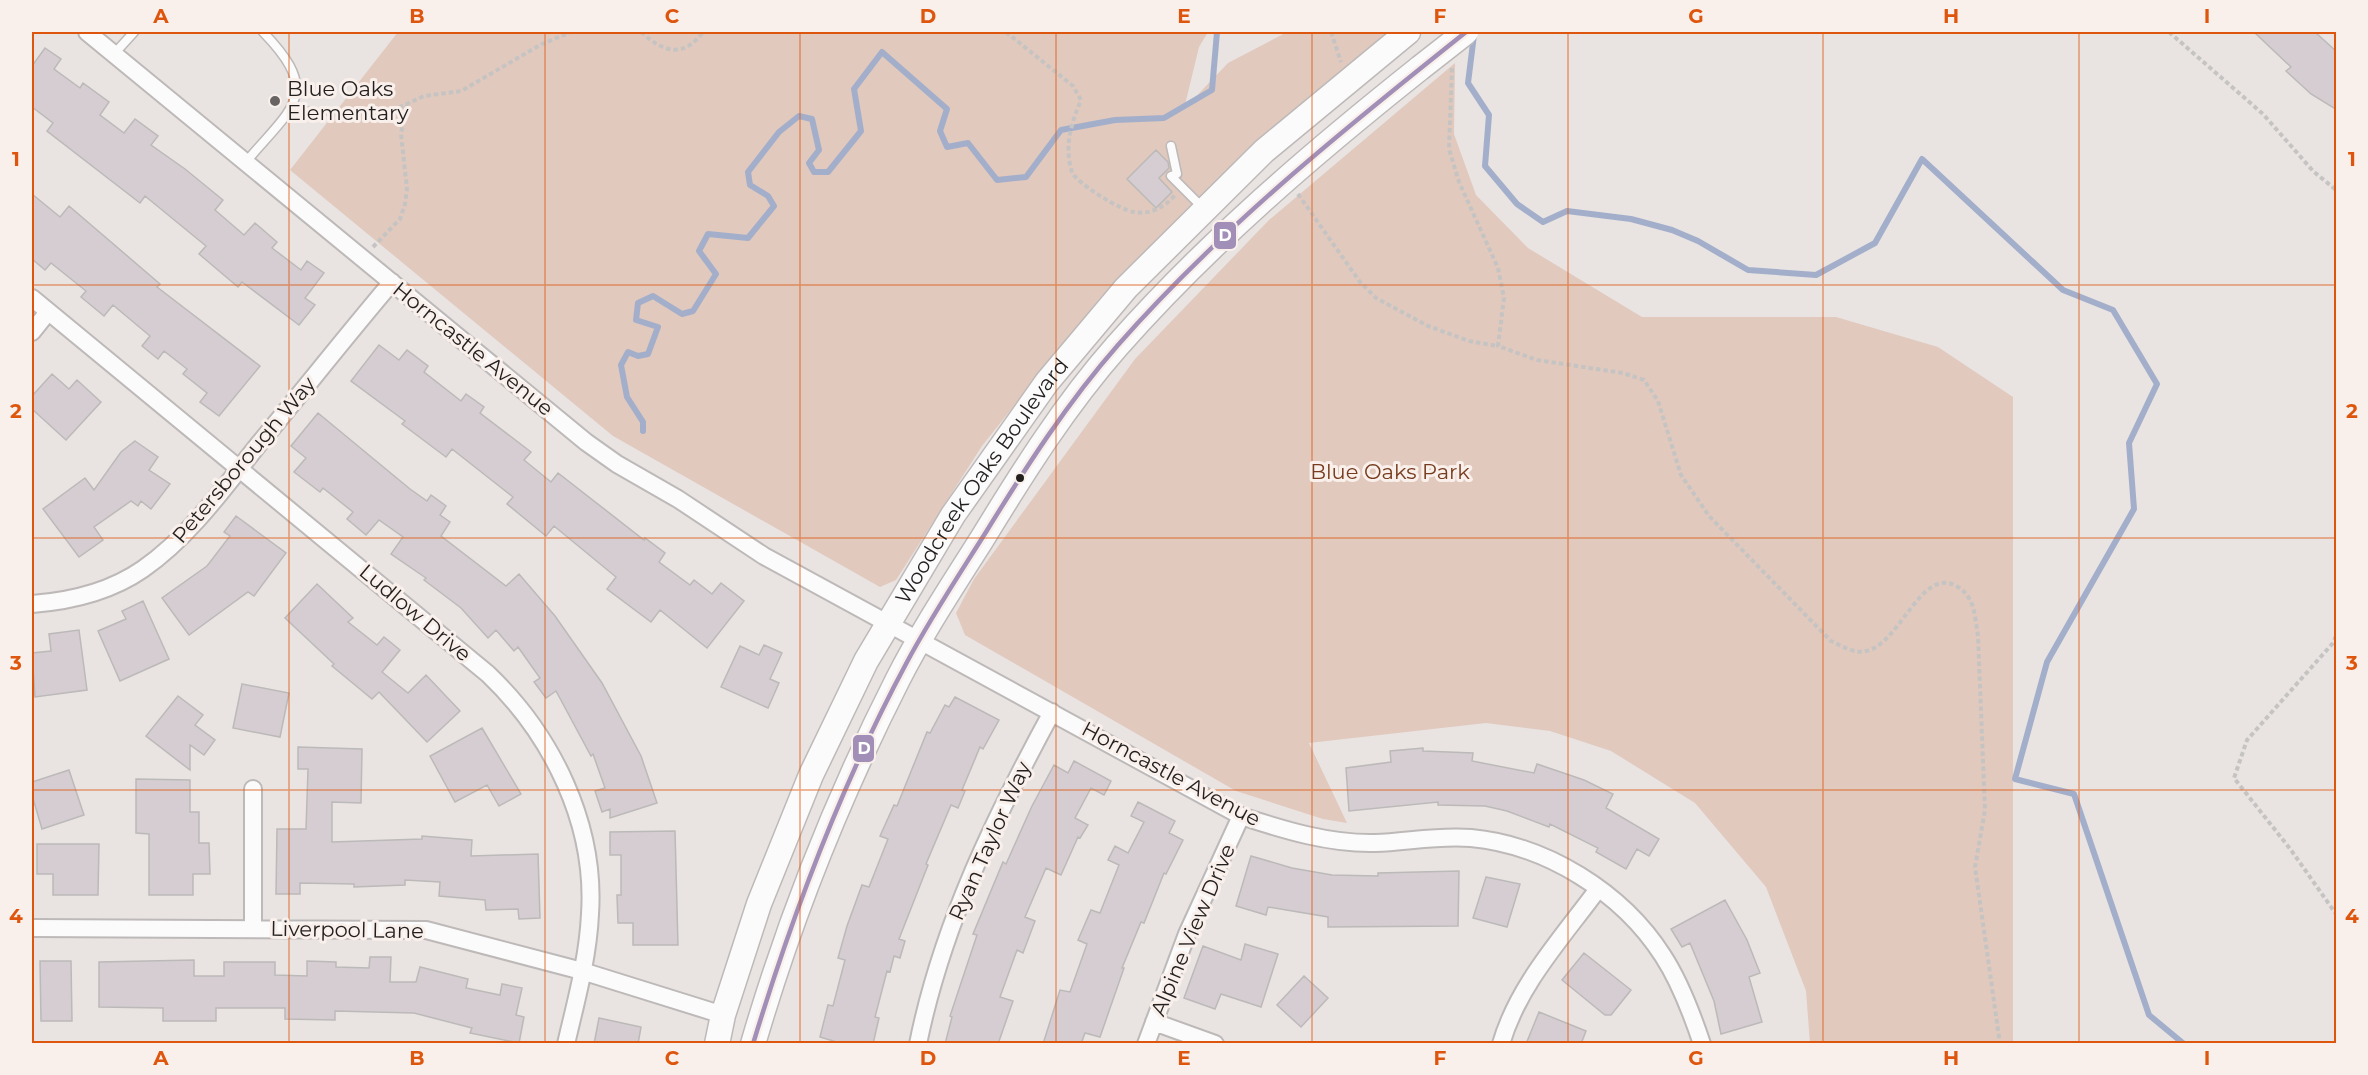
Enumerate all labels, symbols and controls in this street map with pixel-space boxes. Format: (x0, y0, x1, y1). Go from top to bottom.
text: A (152, 4, 169, 28)
text: B (409, 4, 425, 28)
text: C (665, 4, 680, 28)
text: D (920, 4, 936, 28)
text: E (1177, 4, 1191, 28)
text: F (1434, 4, 1447, 28)
text: G (1688, 4, 1704, 28)
text: H (1943, 4, 1959, 28)
text: I (2204, 4, 2210, 28)
place label: Blue Oaks Elementary (287, 76, 409, 125)
marker: Blue Oaks Elementary (268, 94, 282, 108)
text: 1 (12, 147, 20, 171)
text: 1 (2348, 147, 2356, 171)
line badge: D (1213, 221, 1237, 250)
text: D (1218, 226, 1232, 245)
street label: Horncastle Avenue (388, 276, 558, 421)
street label: Woodcreek Oaks Boulevard (890, 353, 1073, 608)
street label: Petersborough Way (167, 371, 321, 548)
text: 2 (10, 399, 22, 423)
text: 2 (2346, 399, 2358, 423)
park label: Blue Oaks Park (1310, 459, 1470, 484)
unlabelled marker (1014, 472, 1026, 484)
street label: Ludlow Drive (354, 559, 476, 667)
text: 3 (9, 651, 22, 675)
text: 3 (2345, 651, 2358, 675)
street label: Horncastle Avenue (1078, 716, 1265, 831)
line badge: D (852, 734, 875, 763)
text: D (857, 739, 871, 758)
street label: Ryan Taylor Way (943, 757, 1036, 924)
street label: Alpine View Drive (1145, 840, 1240, 1020)
text: 4 (9, 904, 23, 928)
text: 4 (2345, 904, 2359, 928)
street label: Liverpool Lane (270, 916, 424, 943)
text: A (152, 1046, 169, 1070)
text: B (409, 1046, 425, 1070)
text: C (665, 1046, 680, 1070)
text: D (920, 1046, 936, 1070)
text: E (1177, 1046, 1191, 1070)
text: F (1434, 1046, 1447, 1070)
text: G (1688, 1046, 1704, 1070)
text: H (1943, 1046, 1959, 1070)
text: I (2204, 1046, 2210, 1070)

